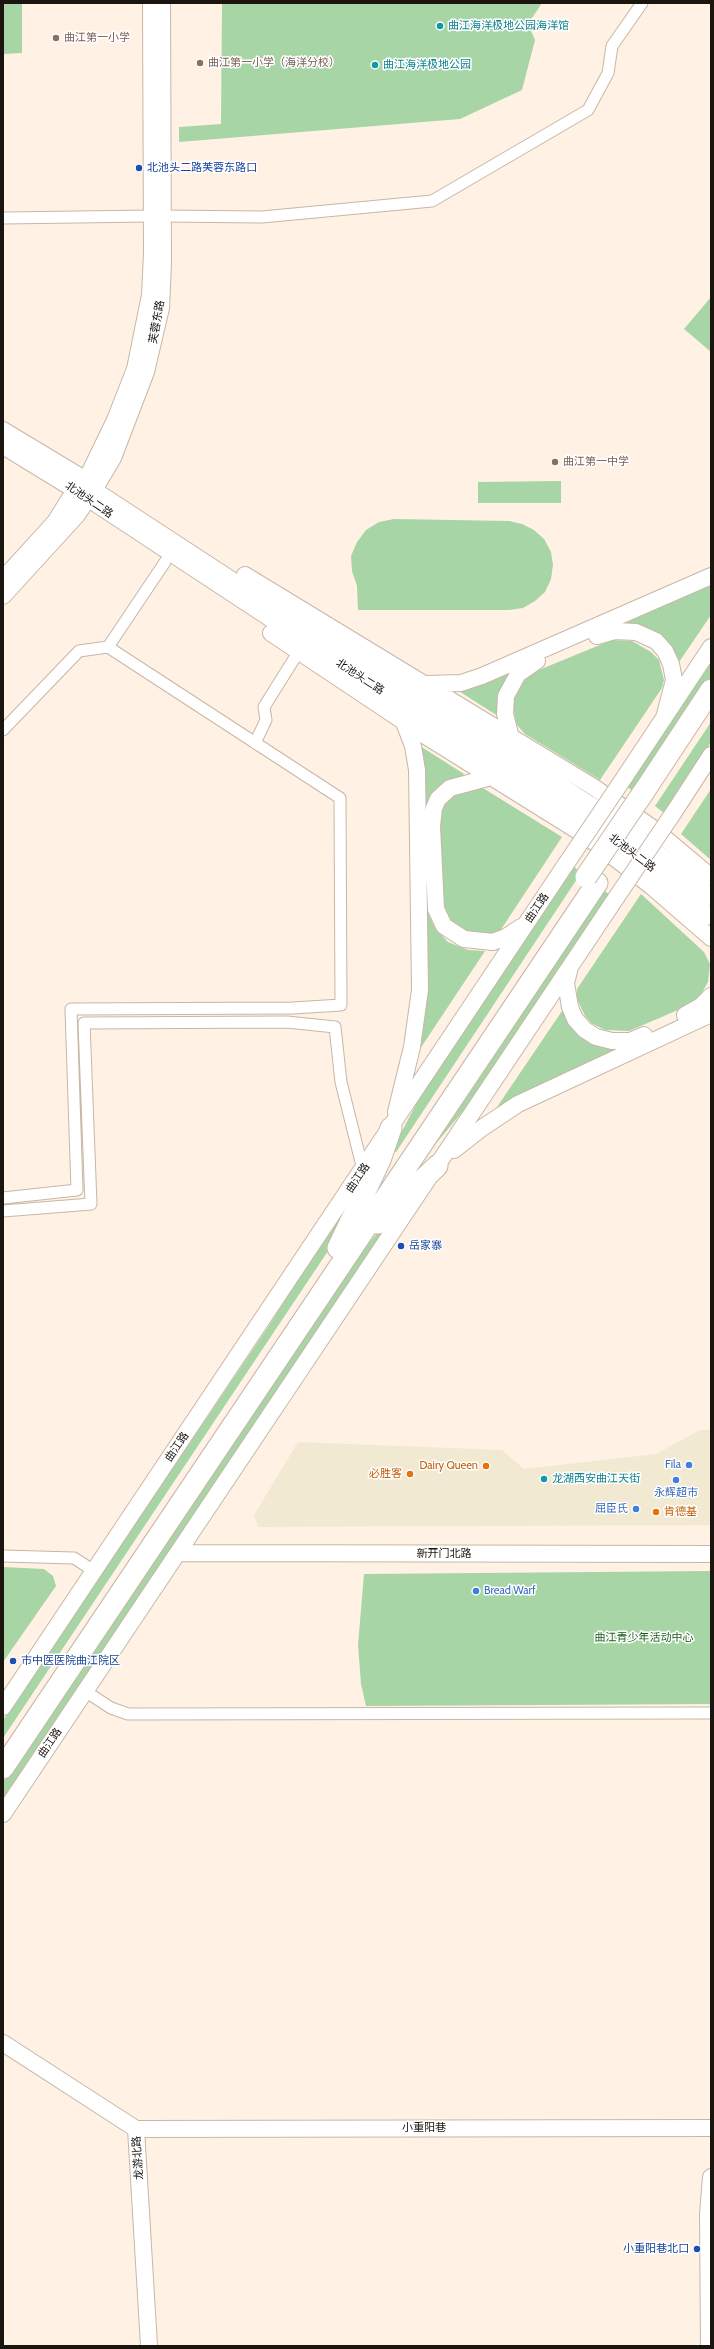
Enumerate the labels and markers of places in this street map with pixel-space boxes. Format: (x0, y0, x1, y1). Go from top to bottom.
place label: 曲江海洋极地公园海洋馆 (448, 19, 569, 33)
marker: 曲江海洋极地公园海洋馆 (435, 21, 445, 31)
place label: 曲江第一小学 (64, 31, 130, 45)
marker: 曲江第一小学 (51, 33, 61, 43)
place label: 曲江第一小学（海洋分校） (208, 56, 340, 70)
marker: 曲江第一小学（海洋分校） (195, 58, 205, 68)
place label: 曲江海洋极地公园 (383, 58, 471, 72)
marker: 曲江海洋极地公园 (370, 60, 380, 70)
place label: 北池头二路芙蓉东路口 (147, 161, 257, 175)
marker: 北池头二路芙蓉东路口 (134, 163, 144, 173)
place label: 曲江第一中学 (563, 455, 629, 469)
marker: 曲江第一中学 (550, 457, 560, 467)
place label: 岳家寨 (409, 1239, 442, 1253)
marker: 岳家寨 (396, 1241, 406, 1251)
place label: Fila (665, 1458, 681, 1472)
place label: Dairy Queen (419, 1459, 478, 1473)
marker: Fila (684, 1460, 694, 1470)
marker: Dairy Queen (481, 1461, 491, 1471)
place label: 必胜客 (369, 1467, 402, 1481)
marker: 必胜客 (405, 1469, 415, 1479)
place label: 龙湖西安曲江天街 (552, 1472, 640, 1486)
marker: 龙湖西安曲江天街 (539, 1474, 549, 1484)
marker: 永辉超市 (671, 1475, 681, 1485)
place label: 永辉超市 (654, 1486, 698, 1500)
place label: 屈臣氏 (595, 1502, 628, 1516)
marker: 屈臣氏 (631, 1504, 641, 1514)
place label: 肯德基 (664, 1505, 697, 1519)
marker: 肯德基 (651, 1507, 661, 1517)
place label: Bread Warf (484, 1584, 536, 1598)
marker: Bread Warf (471, 1586, 481, 1596)
place label: 市中医医院曲江院区 (21, 1654, 120, 1668)
marker: 市中医医院曲江院区 (8, 1656, 18, 1666)
place label: 小重阳巷北口 (623, 2242, 689, 2256)
marker: 小重阳巷北口 (692, 2244, 702, 2254)

